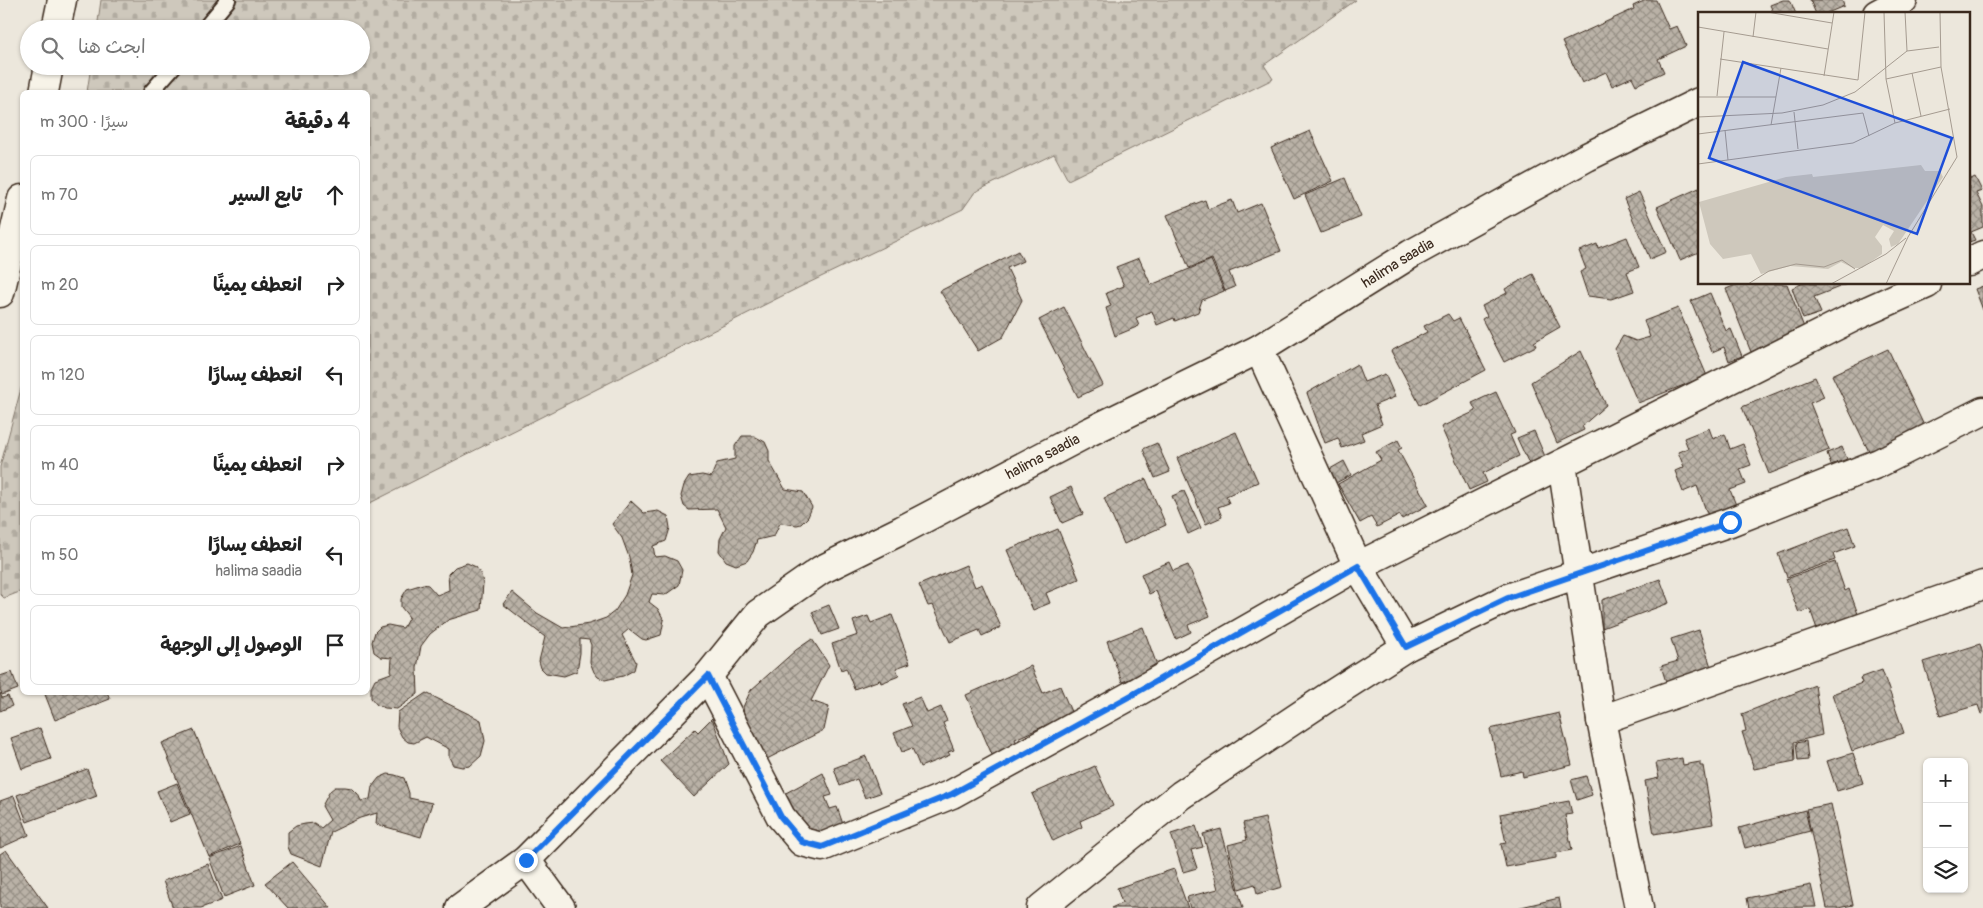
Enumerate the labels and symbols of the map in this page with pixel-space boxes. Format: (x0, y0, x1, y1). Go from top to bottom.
inset map (1698, 12, 1970, 285)
street label: halima saadia (1358, 234, 1437, 292)
street label: halima saadia (1002, 429, 1083, 484)
route start (1719, 511, 1742, 534)
route end (515, 849, 538, 872)

